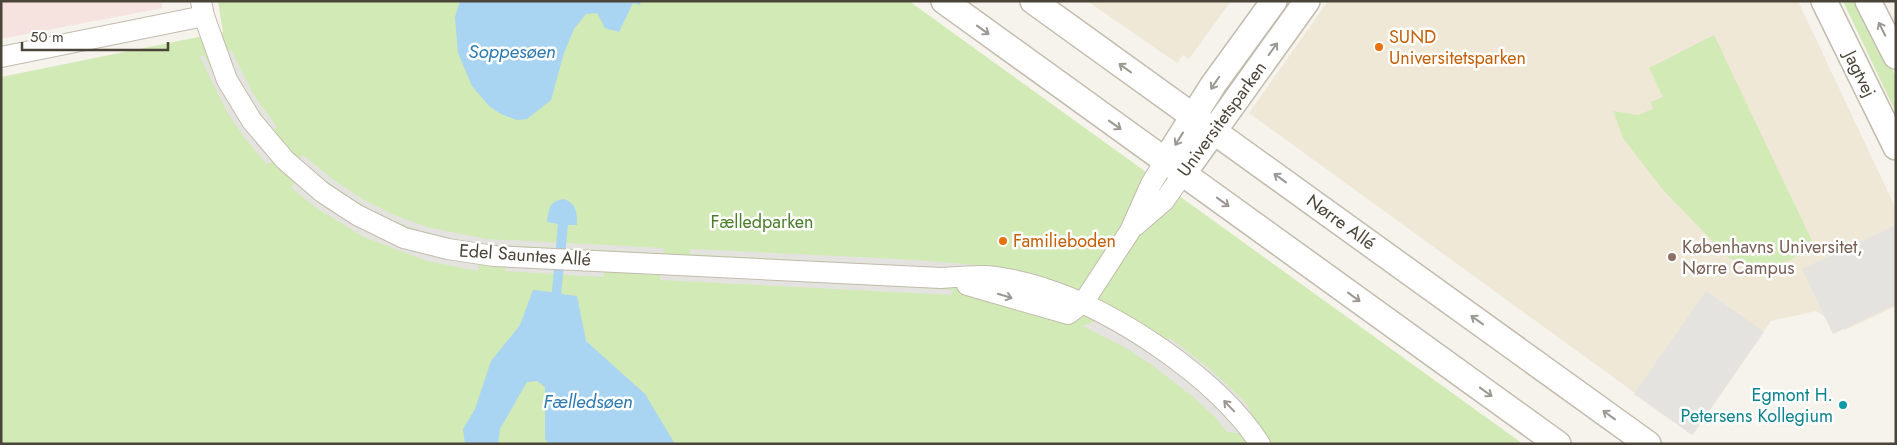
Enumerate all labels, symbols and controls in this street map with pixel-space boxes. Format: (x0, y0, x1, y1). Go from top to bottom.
scale bar (22, 20, 169, 52)
one-way arrow (1877, 22, 1886, 37)
place label: SUND Universitetsparken (1389, 24, 1526, 71)
one-way arrow (976, 25, 990, 35)
text: 50 m (30, 26, 64, 48)
water label: Soppesøen (468, 38, 556, 65)
marker: SUND Universitetsparken (1373, 41, 1385, 53)
one-way arrow (1268, 42, 1278, 56)
street label: Jagtvej (1837, 44, 1882, 102)
street label: Universitetsparken (1171, 56, 1273, 182)
one-way arrow (1118, 63, 1132, 73)
one-way arrow (1209, 76, 1219, 90)
one-way arrow (1108, 120, 1122, 130)
one-way arrow (1174, 131, 1184, 145)
one-way arrow (1273, 173, 1287, 183)
street label: Nørre Allé (1301, 188, 1381, 256)
one-way arrow (1215, 197, 1229, 208)
park label: Fælledparken (710, 209, 814, 235)
place label: Familieboden (1013, 228, 1116, 254)
place label: Københavns Universitet, Nørre Campus (1682, 234, 1863, 281)
marker: Familieboden (997, 235, 1009, 247)
street label: Edel Sauntes Allé (458, 237, 592, 273)
marker: Københavns Universitet, Nørre Campus (1666, 251, 1678, 263)
one-way arrow (997, 291, 1013, 301)
one-way arrow (1347, 292, 1361, 302)
one-way arrow (1470, 315, 1484, 325)
place label: Egmont H. Petersens Kollegium (1681, 382, 1833, 429)
one-way arrow (1479, 387, 1493, 397)
water label: Fælledsøen (543, 388, 633, 415)
marker: Egmont H. Petersens Kollegium (1837, 399, 1849, 411)
one-way arrow (1223, 400, 1235, 413)
one-way arrow (1602, 410, 1616, 420)

